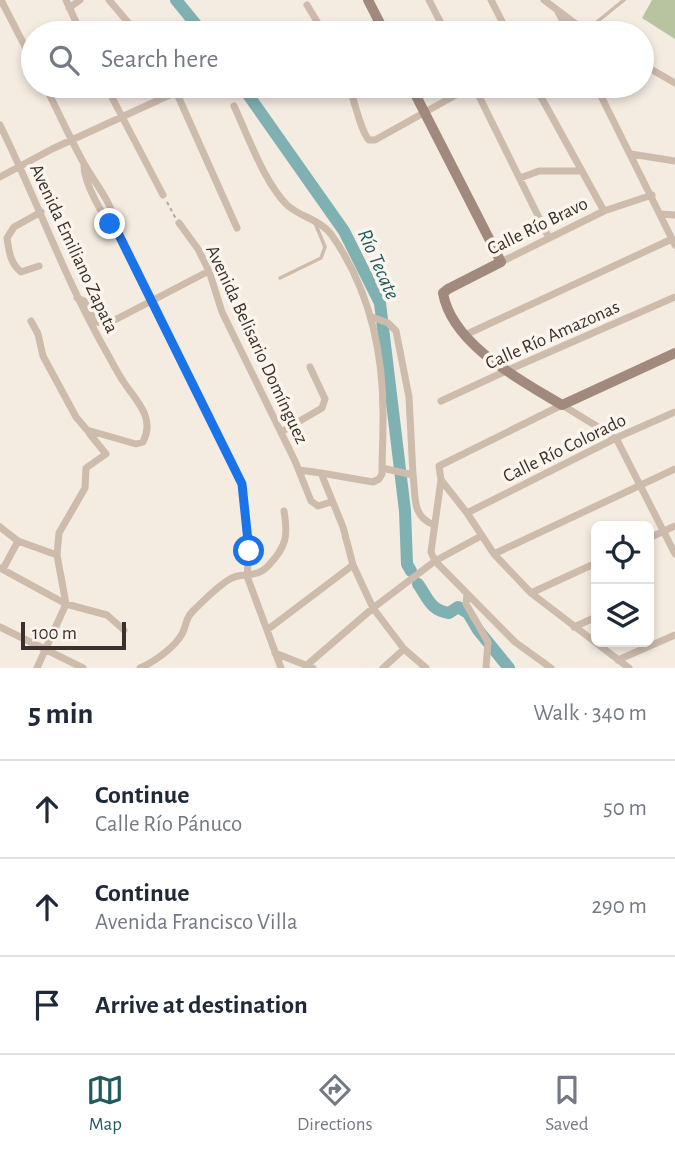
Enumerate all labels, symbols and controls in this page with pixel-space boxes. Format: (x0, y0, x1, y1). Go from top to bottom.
search box (21, 21, 654, 98)
icon: search (45, 41, 83, 79)
text: Search here (101, 46, 219, 72)
street label: Avenida Emiliano Zapata (26, 161, 121, 336)
street label: Calle Río Bravo (484, 194, 591, 259)
route end (94, 208, 125, 239)
water label: Río Tecate (354, 226, 403, 303)
street label: Avenida Belisario Domínguez (202, 242, 311, 447)
street label: Calle Río Amazonas (483, 297, 623, 373)
street label: Calle Río Colorado (500, 410, 629, 486)
map controls (591, 521, 654, 647)
button: locate (591, 521, 654, 584)
route start (233, 535, 264, 566)
button: layers (591, 584, 654, 647)
scale bar (21, 619, 126, 651)
text: 100 m (32, 624, 77, 643)
text: 5 min (28, 699, 93, 729)
text: Walk · 340 m (533, 702, 647, 725)
text: Continue (95, 782, 190, 808)
icon: ahead (28, 790, 66, 828)
text: 50 m (603, 797, 647, 820)
text: Calle Río Pánuco (95, 813, 242, 836)
text: Continue (95, 880, 190, 906)
icon: ahead (28, 888, 66, 926)
text: 290 m (591, 895, 647, 918)
text: Avenida Francisco Villa (95, 911, 298, 934)
icon: arrive (28, 986, 66, 1024)
text: Arrive at destination (95, 992, 308, 1018)
tab: Map (86, 1071, 124, 1136)
tab: Directions (297, 1071, 373, 1136)
tab: Saved (545, 1071, 589, 1136)

